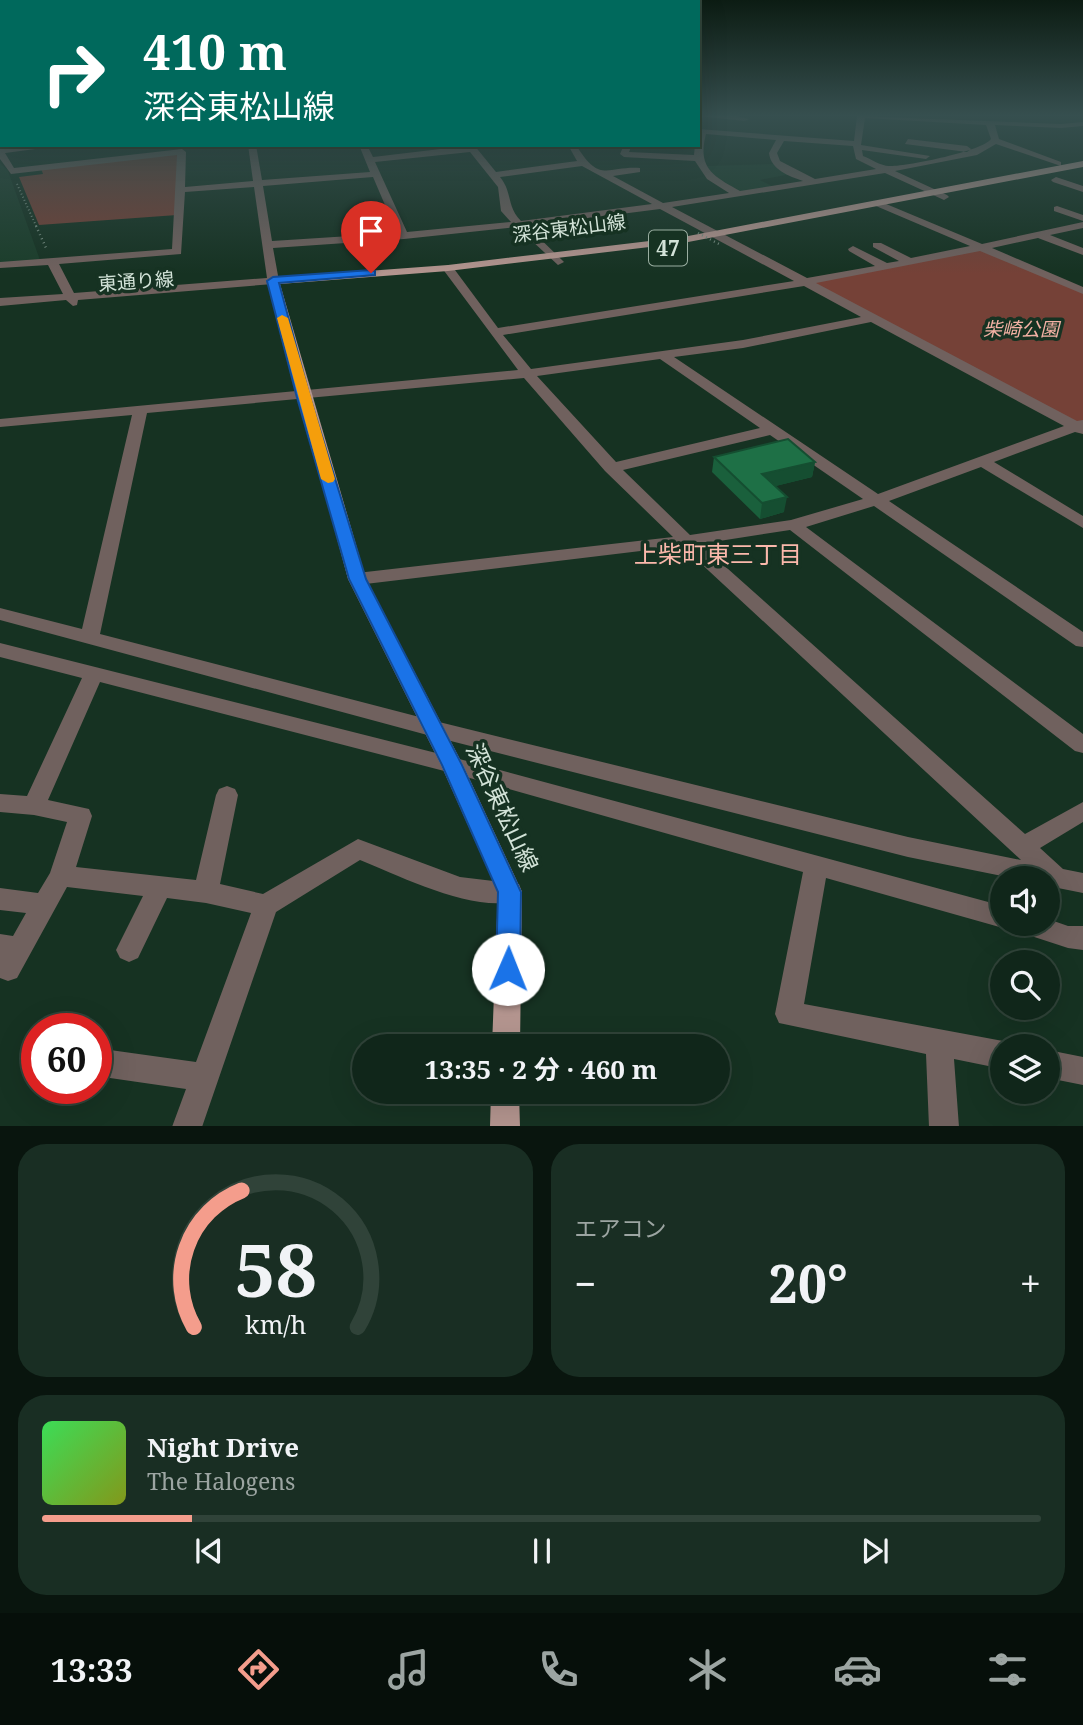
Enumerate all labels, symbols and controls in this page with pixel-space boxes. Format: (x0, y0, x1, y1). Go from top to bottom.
text: 410 m (143, 18, 287, 84)
icon: right (28, 28, 119, 119)
text: 深谷東松山線 (143, 84, 335, 127)
pin (341, 201, 401, 273)
street label: 深谷東松山線 (511, 208, 627, 248)
icon: arrive (352, 212, 390, 250)
road number: 47 (649, 230, 687, 266)
street label: 東通り線 (97, 265, 175, 297)
park label: 柴崎公園 (983, 316, 1062, 342)
district label: 上柴町東三丁目 (634, 537, 802, 570)
street label: 深谷東松山線 (459, 738, 547, 876)
map controls (990, 866, 1060, 1104)
button: sound (990, 866, 1060, 936)
position arrow (471, 932, 545, 1006)
button: search (990, 950, 1060, 1020)
speed limit sign: 60 (21, 1013, 112, 1104)
button: layers (990, 1034, 1060, 1104)
text: 13:35 · 2 分 · 460 m (425, 1051, 657, 1087)
text: エアコン (575, 1212, 667, 1244)
text: 58 (234, 1219, 316, 1318)
text: 20° (768, 1247, 848, 1318)
text: − (575, 1257, 597, 1309)
text: + (1020, 1257, 1041, 1309)
text: km/h (245, 1306, 306, 1340)
text: Night Drive (147, 1429, 299, 1465)
text: The Halogens (147, 1465, 295, 1497)
icon: previous (190, 1532, 228, 1570)
icon: pause (523, 1532, 561, 1570)
icon: next (856, 1532, 894, 1570)
icon: directions (234, 1645, 283, 1694)
icon: music (384, 1645, 433, 1694)
icon: phone (534, 1645, 583, 1694)
icon: climate (683, 1645, 732, 1694)
icon: car (833, 1645, 882, 1694)
icon: filters (983, 1645, 1032, 1694)
text: 13:33 (50, 1648, 133, 1691)

